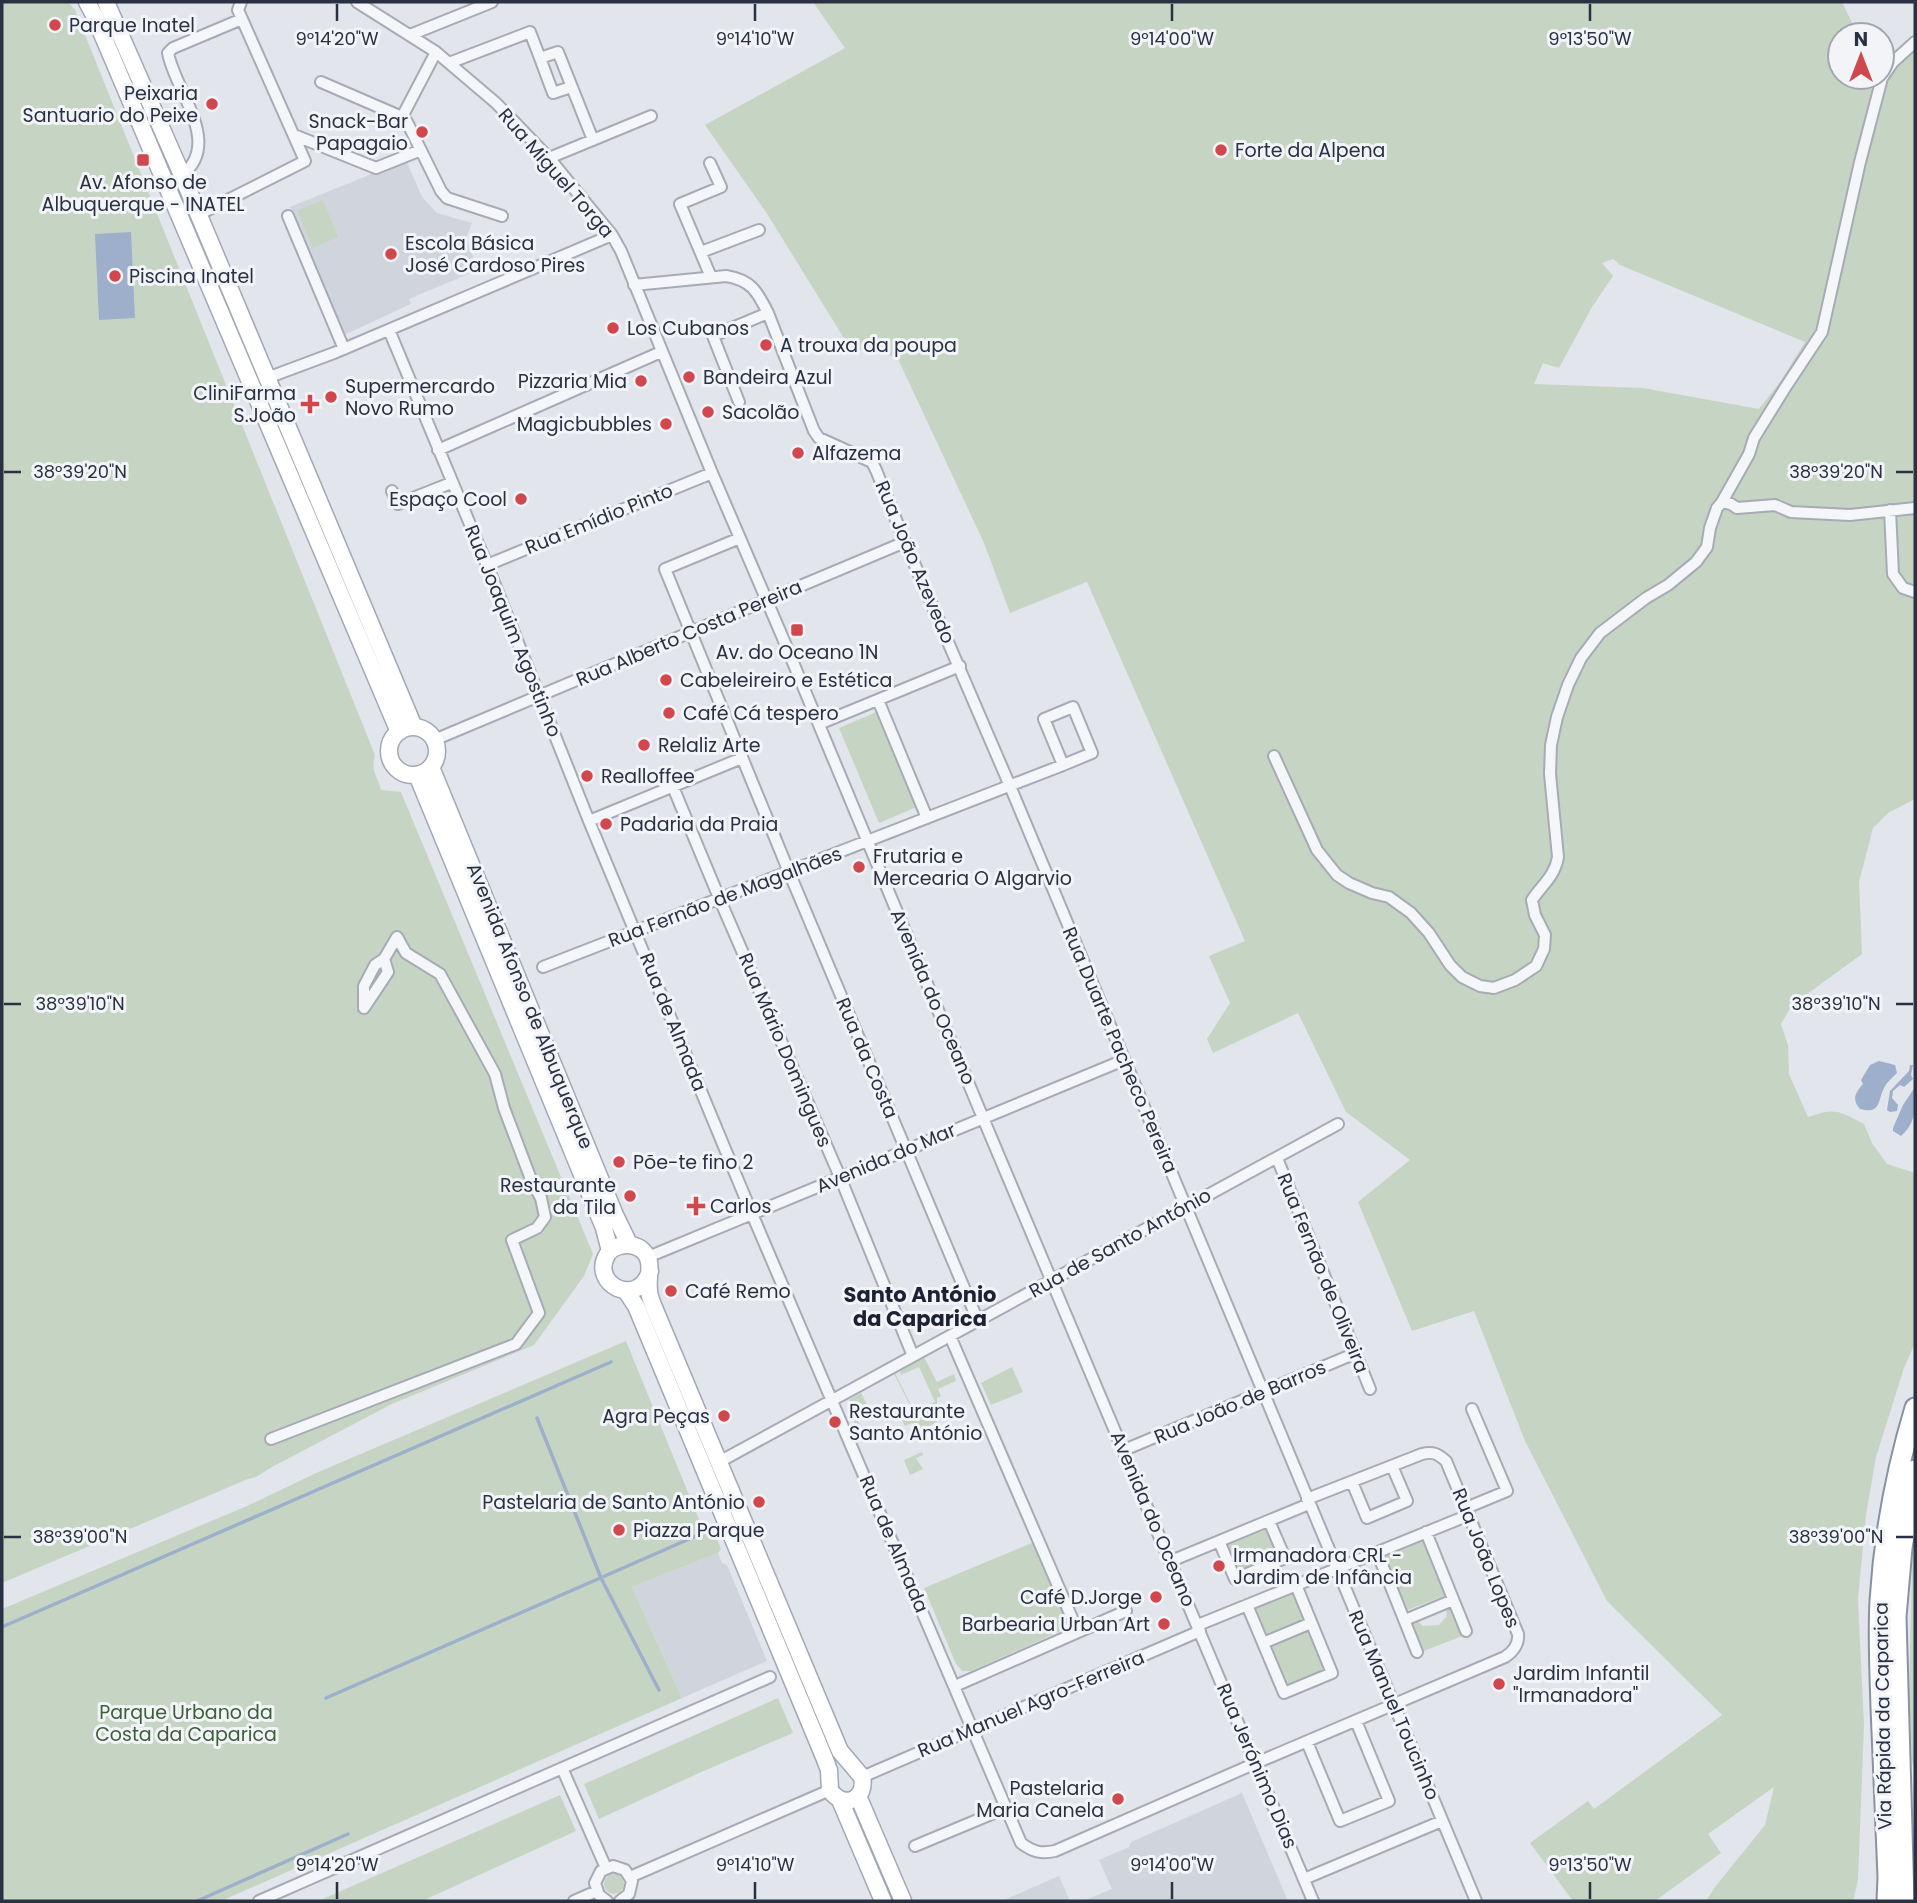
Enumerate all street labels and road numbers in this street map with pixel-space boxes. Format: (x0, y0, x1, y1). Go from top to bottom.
street label: Rua Miguel Torga (492, 102, 620, 244)
street label: Rua João Azevedo (868, 476, 962, 648)
street label: Rua Emídio Pinto (521, 477, 677, 561)
street label: Rua Joaquim Agostinho (458, 521, 568, 741)
street label: Rua Alberto Costa Pereira (572, 573, 806, 693)
street label: Rua Fernão de Magalhães (604, 840, 846, 954)
street label: Avenida Afonso de Albuquerque (460, 859, 600, 1153)
street label: Avenida do Oceano (884, 905, 982, 1089)
street label: Rua Duarte Pacheco Pereira (1056, 923, 1184, 1177)
street label: Rua de Almada (633, 949, 713, 1095)
street label: Rua Mário Domingues (732, 949, 838, 1151)
street label: Rua da Costa (829, 993, 905, 1123)
street label: Avenida do Mar (812, 1116, 960, 1200)
street label: Rua Fernão de Oliveira (1271, 1169, 1375, 1377)
street label: Rua de Santo António (1024, 1182, 1216, 1304)
street label: Rua João de Barros (1150, 1354, 1330, 1450)
street label: Avenida do Oceano (1104, 1427, 1202, 1611)
street label: Rua de Almada (853, 1471, 935, 1617)
street label: Rua João Lopes (1446, 1484, 1526, 1632)
street label: Via Rápida da Caparica (1868, 1602, 1898, 1830)
street label: Rua Manuel Toucinho (1342, 1606, 1446, 1804)
street label: Rua Manuel Agro-Ferreira (913, 1644, 1149, 1764)
street label: Rua Jerónimo Dias (1210, 1679, 1304, 1853)

